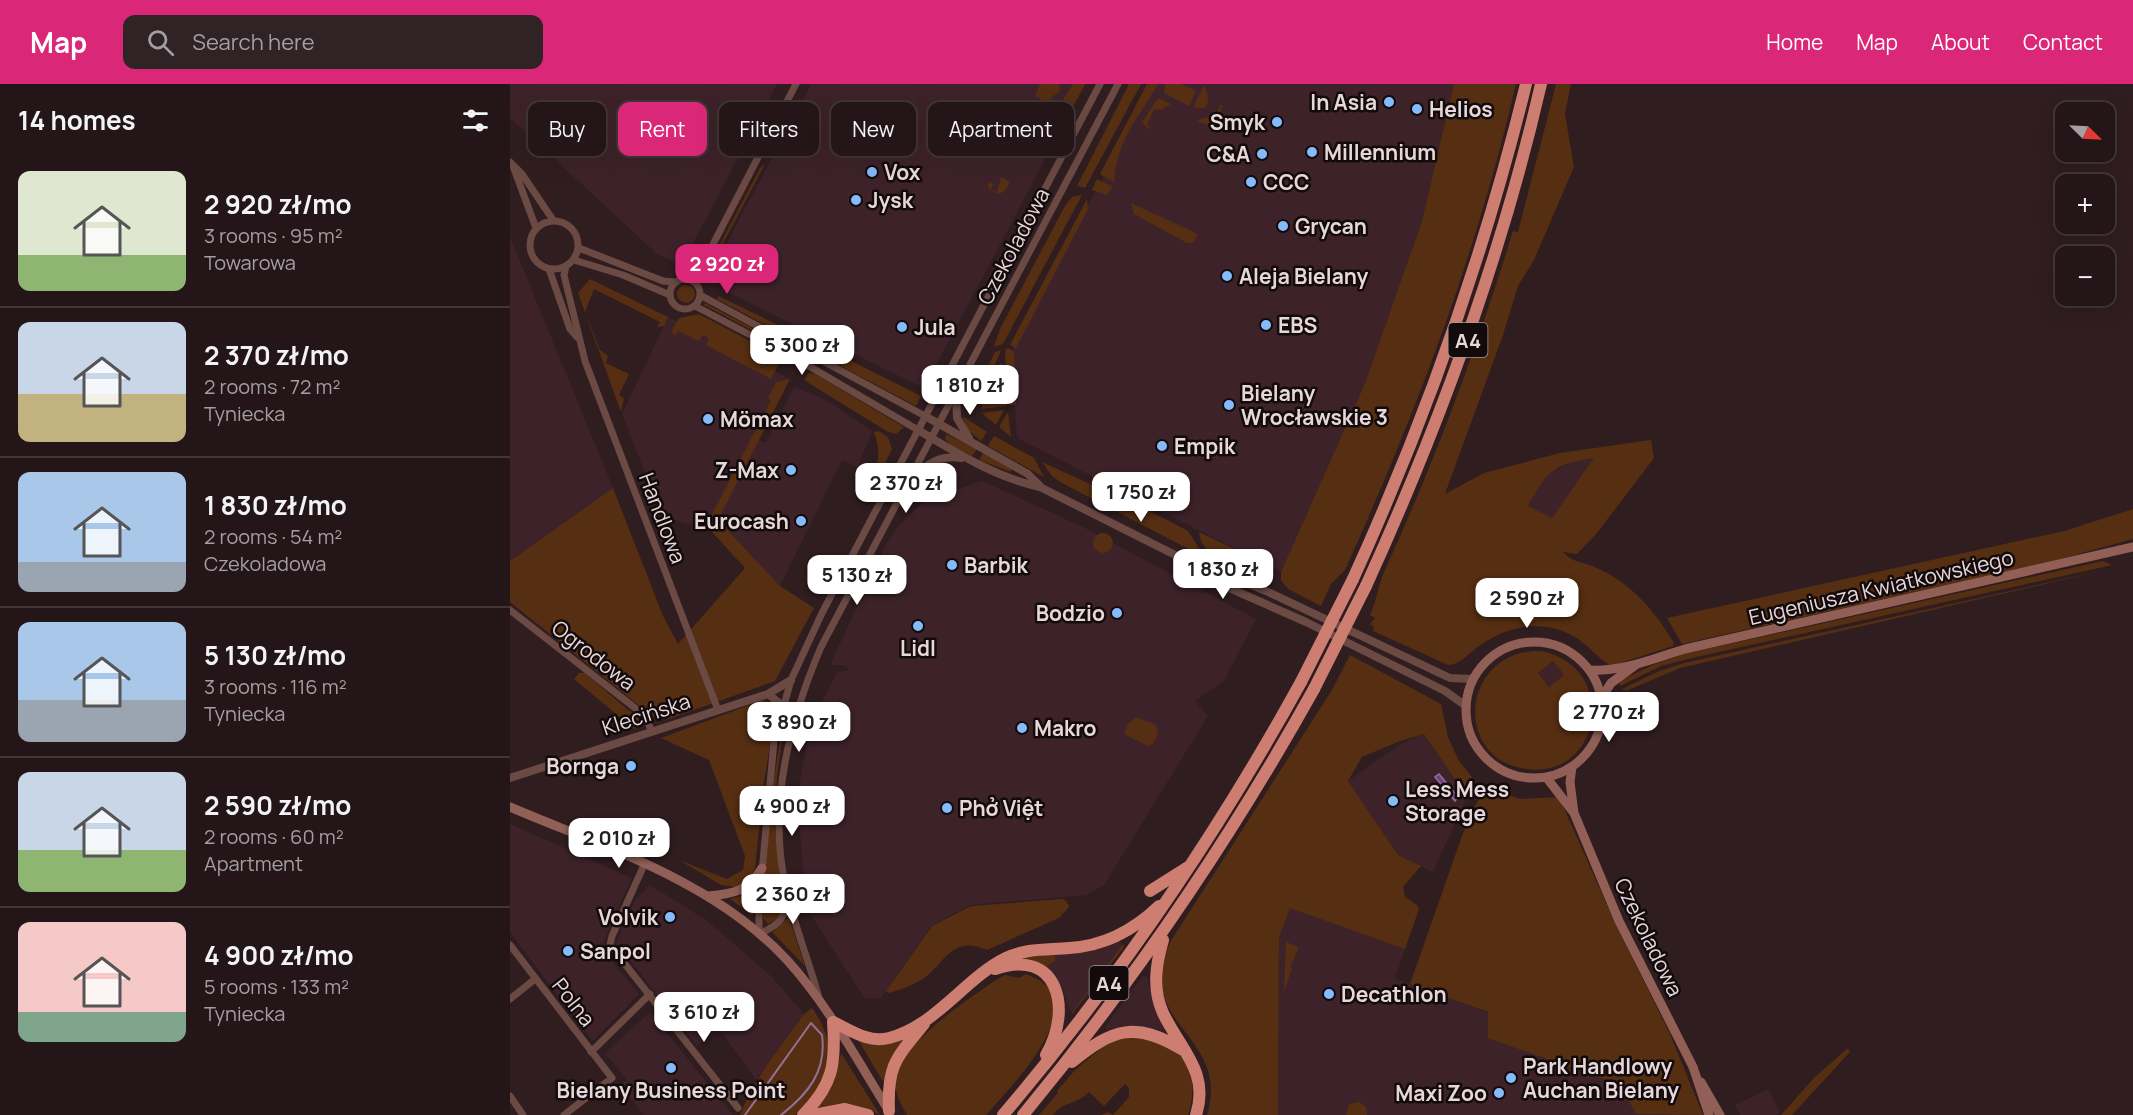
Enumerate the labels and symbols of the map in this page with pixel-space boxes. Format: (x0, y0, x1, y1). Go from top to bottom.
place label: In Asia (1310, 88, 1377, 116)
marker: In Asia (1382, 95, 1396, 109)
place label: Helios (1429, 95, 1493, 123)
marker: Helios (1410, 102, 1424, 116)
north arrow (2055, 102, 2115, 162)
place label: Smyk (1210, 108, 1266, 136)
marker: Smyk (1270, 115, 1284, 129)
place label: Millennium (1324, 138, 1436, 166)
place label: C&A (1206, 140, 1250, 168)
marker: Millennium (1305, 145, 1319, 159)
marker: C&A (1255, 147, 1269, 161)
place label: Vox (884, 158, 921, 186)
marker: Vox (865, 165, 879, 179)
place label: CCC (1263, 168, 1310, 196)
marker: CCC (1244, 175, 1258, 189)
street label: Czekoladowa (971, 183, 1055, 309)
place label: Jysk (868, 186, 914, 214)
marker: Jysk (849, 193, 863, 207)
place label: Grycan (1295, 212, 1367, 240)
marker: Grycan (1276, 219, 1290, 233)
pin: 2 920 zł (665, 244, 789, 295)
place label: Aleja Bielany (1239, 262, 1368, 290)
marker: Aleja Bielany (1220, 269, 1234, 283)
place label: EBS (1278, 311, 1317, 339)
place label: Jula (914, 313, 956, 341)
marker: EBS (1259, 318, 1273, 332)
marker: Jula (895, 320, 909, 334)
road number: A4 (1448, 323, 1488, 357)
pin: 5 300 zł (740, 325, 864, 376)
pin: 1 810 zł (908, 365, 1032, 416)
place label: Bielany Wrocławskie 3 (1241, 379, 1388, 431)
marker: Bielany Wrocławskie 3 (1222, 398, 1236, 412)
place label: Mömax (720, 405, 794, 433)
marker: Mömax (701, 412, 715, 426)
place label: Empik (1174, 432, 1236, 460)
marker: Empik (1155, 439, 1169, 453)
place label: Z-Max (715, 456, 779, 484)
marker: Z-Max (784, 463, 798, 477)
pin: 2 370 zł (844, 463, 968, 514)
street label: Handlowa (633, 469, 693, 567)
pin: 1 750 zł (1079, 472, 1203, 523)
place label: Eurocash (694, 507, 789, 535)
marker: Eurocash (794, 514, 808, 528)
street label: Eugeniusza Kwiatkowskiego (1746, 543, 2016, 631)
pin: 1 830 zł (1161, 549, 1285, 600)
place label: Barbik (964, 551, 1029, 579)
pin: 5 130 zł (795, 555, 919, 606)
marker: Barbik (945, 558, 959, 572)
pin: 2 590 zł (1465, 578, 1589, 629)
place label: Bodzio (1036, 599, 1105, 627)
marker: Bodzio (1110, 606, 1124, 620)
street label: Ogrodowa (546, 613, 642, 697)
marker: Lidl (911, 619, 925, 633)
place label: Lidl (900, 634, 936, 662)
street label: Klecińska (598, 687, 694, 741)
pin: 2 770 zł (1547, 692, 1671, 743)
pin: 3 890 zł (737, 702, 861, 753)
place label: Makro (1034, 714, 1097, 742)
marker: Makro (1015, 721, 1029, 735)
place label: Bornga (546, 752, 619, 780)
marker: Bornga (624, 759, 638, 773)
place label: Less Mess Storage (1405, 775, 1509, 827)
pin: 4 900 zł (730, 786, 854, 837)
place label: Phở Việt (959, 794, 1043, 822)
marker: Less Mess Storage (1386, 794, 1400, 808)
marker: Phở Việt (940, 801, 954, 815)
pin: 2 010 zł (557, 818, 681, 869)
street label: Czekoladowa (1608, 873, 1690, 1001)
pin: 2 360 zł (731, 874, 855, 925)
place label: Volvik (598, 903, 659, 931)
marker: Volvik (663, 910, 677, 924)
place label: Sanpol (580, 937, 651, 965)
marker: Sanpol (561, 944, 575, 958)
road number: A4 (1090, 966, 1128, 1000)
street label: Polna (546, 972, 602, 1032)
place label: Decathlon (1341, 980, 1447, 1008)
marker: Decathlon (1322, 987, 1336, 1001)
pin: 3 610 zł (642, 992, 766, 1043)
place label: Park Handlowy Auchan Bielany (1523, 1052, 1679, 1104)
marker: Bielany Business Point (664, 1061, 678, 1075)
marker: Park Handlowy Auchan Bielany (1504, 1071, 1518, 1085)
place label: Bielany Business Point (557, 1076, 785, 1104)
place label: Maxi Zoo (1395, 1079, 1487, 1107)
marker: Maxi Zoo (1492, 1086, 1506, 1100)

